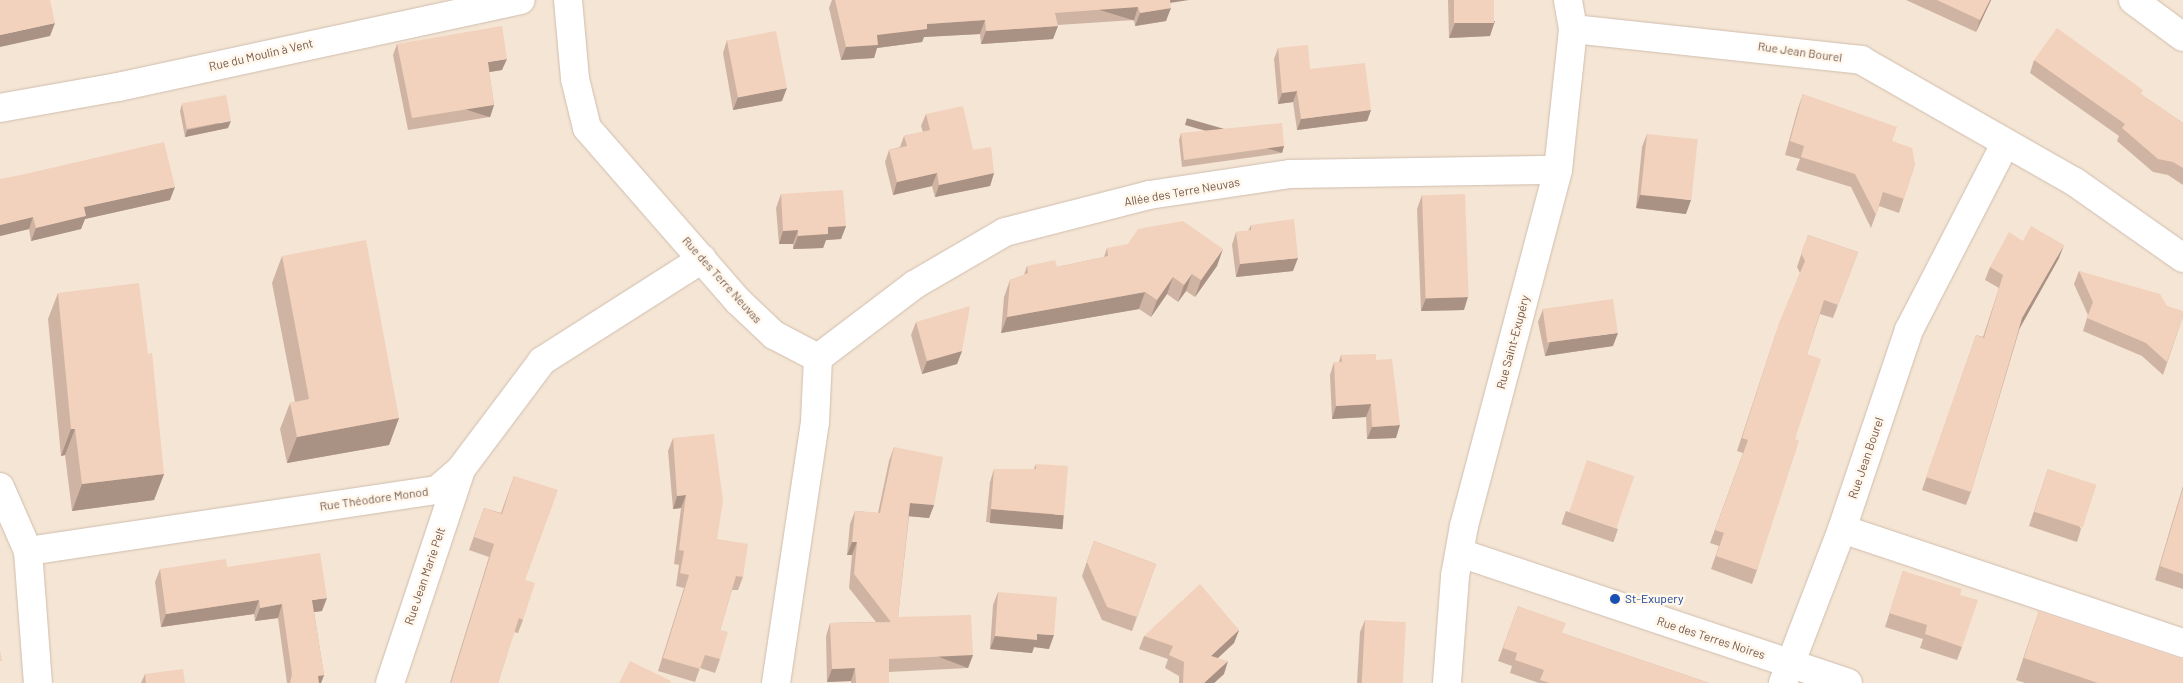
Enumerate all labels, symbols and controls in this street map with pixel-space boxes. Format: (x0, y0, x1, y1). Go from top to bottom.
street label: Rue du Moulin à Vent (208, 36, 314, 74)
street label: Rue Jean Bourel (1757, 39, 1843, 65)
street label: Allée des Terre Neuvas (1123, 175, 1241, 209)
street label: Rue des Terre Neuvas (679, 234, 765, 326)
street label: Rue Saint-Exupéry (1494, 293, 1532, 391)
street label: Rue Jean Bourel (1845, 416, 1887, 500)
street label: Rue Théodore Monod (319, 484, 429, 514)
street label: Rue Jean Marie Pelt (402, 525, 448, 627)
place label: St-Exupery (1625, 592, 1684, 606)
marker: St-Exupery (1609, 593, 1621, 605)
street label: Rue des Terres Noires (1655, 614, 1767, 662)

